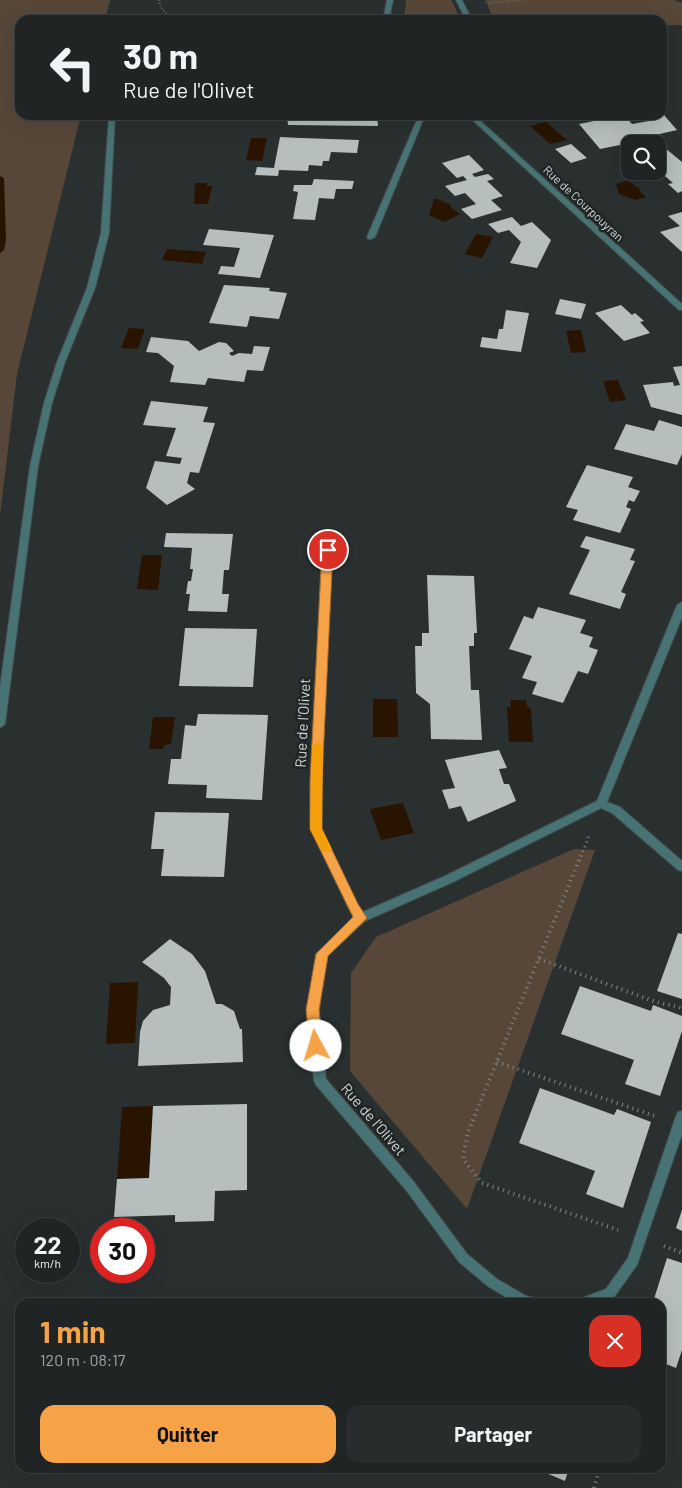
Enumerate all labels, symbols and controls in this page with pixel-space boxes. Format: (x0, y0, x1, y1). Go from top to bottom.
text: 30 m (123, 34, 198, 76)
icon: left (40, 35, 105, 100)
text: Rue de l'Olivet (123, 76, 255, 102)
map controls (621, 135, 666, 180)
button: search (621, 135, 666, 180)
street label: Rue de Courpouyran (541, 162, 627, 244)
pin (307, 529, 349, 571)
icon: arrive (314, 536, 342, 564)
street label: Rue de l'Olivet (291, 678, 313, 768)
position arrow (289, 1019, 341, 1071)
street label: Rue de l'Olivet (338, 1079, 410, 1159)
speed limit sign: 30 (90, 1218, 155, 1283)
text: 22 (33, 1229, 62, 1259)
text: km/h (34, 1256, 61, 1270)
text: 1 min (40, 1313, 106, 1349)
button: close (589, 1315, 641, 1367)
text: 120 m · 08:17 (40, 1350, 125, 1369)
button: Quitter (40, 1405, 336, 1463)
button: Partager (346, 1405, 641, 1463)

